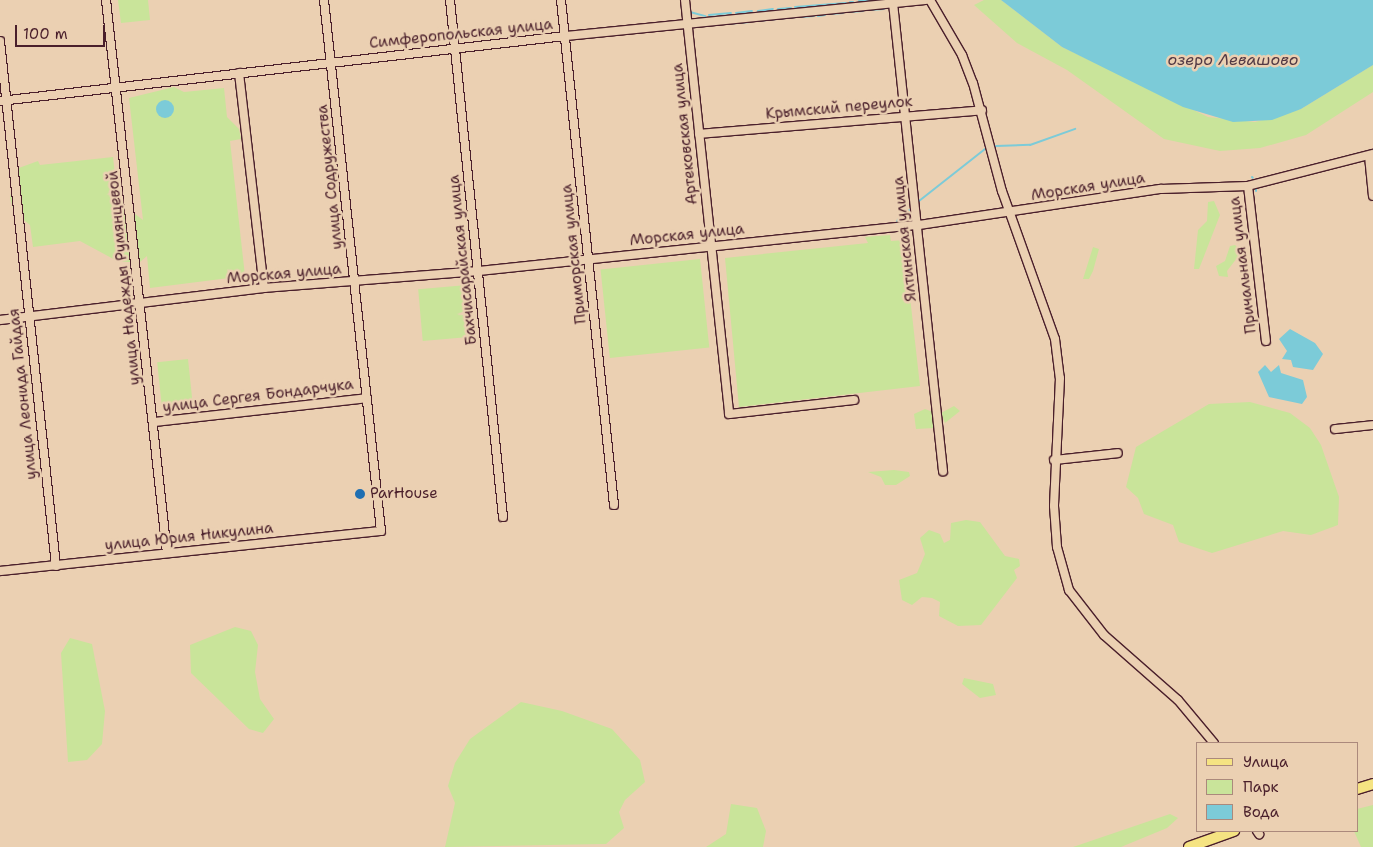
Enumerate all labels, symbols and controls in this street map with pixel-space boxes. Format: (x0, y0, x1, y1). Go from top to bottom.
scale bar (18, 15, 108, 47)
street label: Симферопольская улица (368, 15, 554, 53)
text: 100 m (23, 24, 68, 44)
water label: озеро Левашово (1168, 50, 1298, 70)
street label: Артековская улица (669, 62, 701, 206)
street label: Крымский переулок (765, 93, 913, 123)
street label: улица Содружества (313, 104, 347, 250)
street label: Морская улица (1030, 169, 1146, 205)
street label: улица Надежды Румянцевой (104, 170, 144, 386)
street label: Бахчисарайская улица (445, 174, 481, 346)
street label: Ялтинская улица (889, 175, 921, 303)
street label: Приморская улица (558, 183, 590, 325)
street label: Причальная улица (1226, 195, 1260, 335)
street label: Морская улица (629, 220, 745, 250)
street label: Морская улица (226, 260, 342, 288)
street label: улица Леонида Гайдая (5, 308, 41, 480)
street label: улица Сергея Бондарчука (162, 375, 354, 417)
place label: ParHouse (370, 485, 438, 503)
marker: ParHouse (354, 488, 366, 500)
street label: улица Юрия Никулина (104, 519, 274, 555)
legend (1196, 742, 1358, 832)
text: Улица (1243, 752, 1288, 772)
text: Парк (1243, 777, 1279, 797)
text: Вода (1243, 802, 1279, 822)

